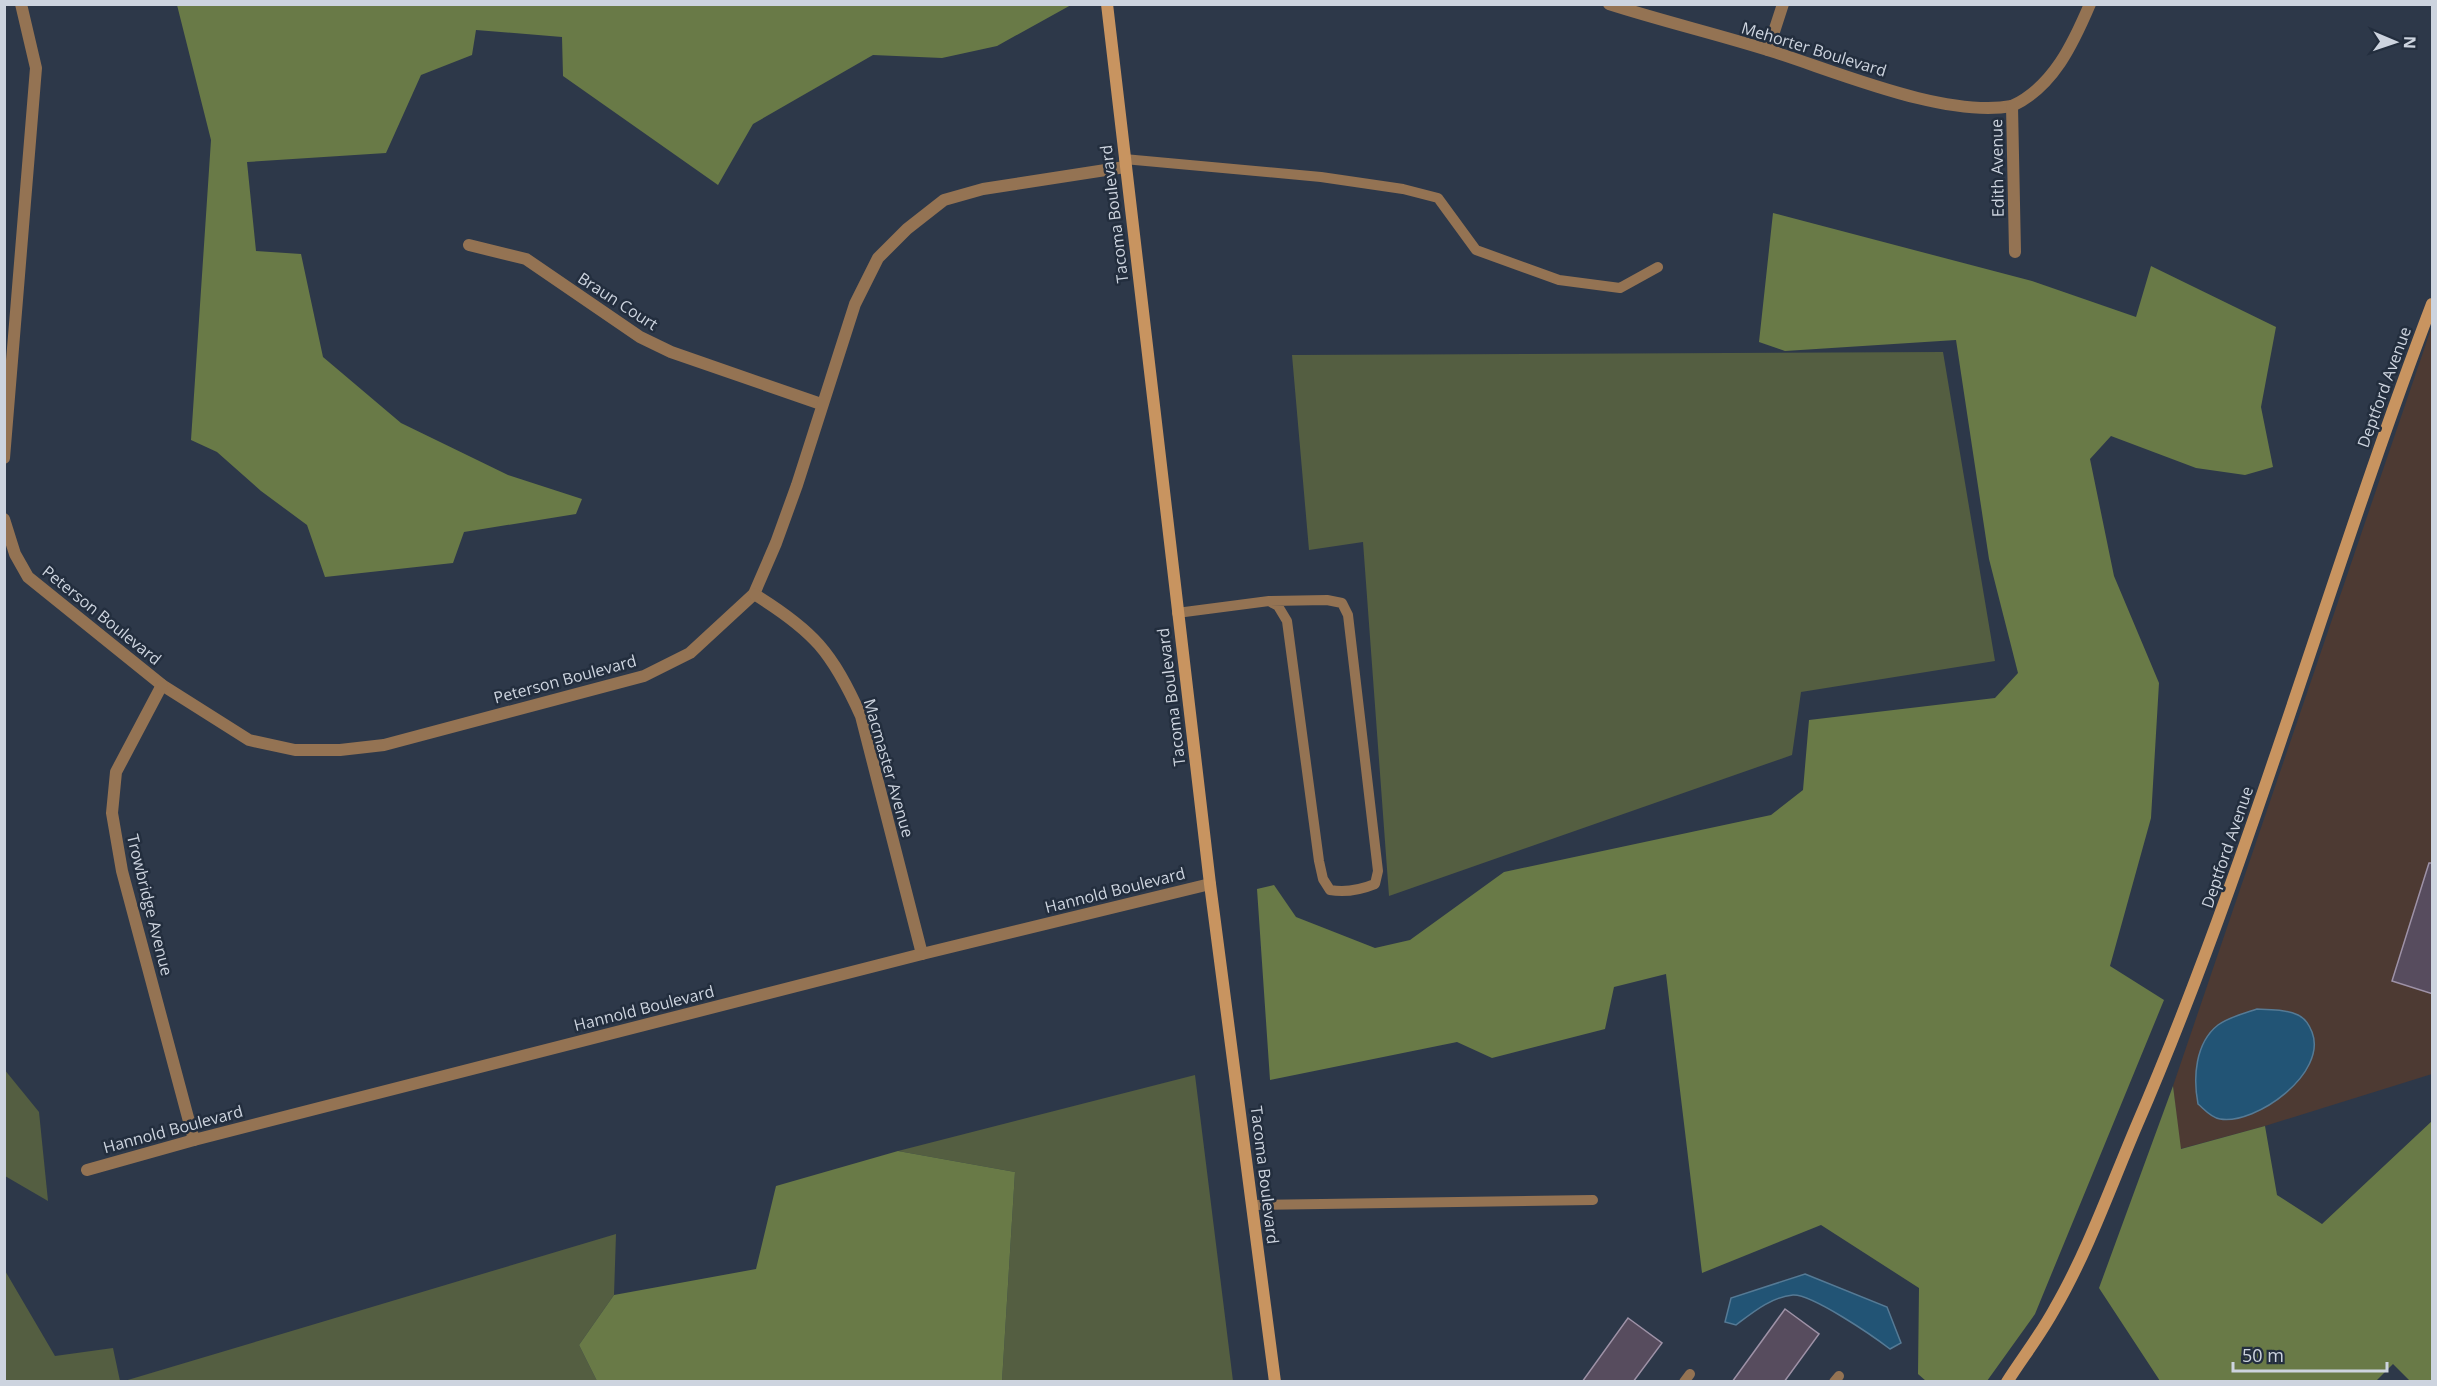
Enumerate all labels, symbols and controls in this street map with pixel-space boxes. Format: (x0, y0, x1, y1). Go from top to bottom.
north arrow (2365, 12, 2425, 72)
street label: Mehorter Boulevard (1739, 16, 1889, 82)
text: N (2399, 36, 2421, 49)
street label: Edith Avenue (1985, 119, 2009, 217)
street label: Tacoma Boulevard (1095, 144, 1133, 284)
street label: Braun Court (574, 267, 663, 335)
street label: Deptford Avenue (2352, 323, 2416, 451)
street label: Peterson Boulevard (38, 560, 166, 670)
street label: Tacoma Boulevard (1152, 627, 1190, 767)
street label: Peterson Boulevard (491, 649, 639, 709)
street label: Macmaster Avenue (859, 696, 919, 840)
street label: Deptford Avenue (2196, 783, 2258, 911)
street label: Trowbridge Avenue (122, 832, 178, 978)
street label: Hannold Boulevard (1043, 862, 1187, 918)
street label: Hannold Boulevard (572, 980, 716, 1036)
street label: Hannold Boulevard (101, 1100, 245, 1158)
street label: Tacoma Boulevard (1246, 1105, 1284, 1245)
scale bar (2233, 1335, 2388, 1373)
text: 50 m (2242, 1343, 2284, 1367)

